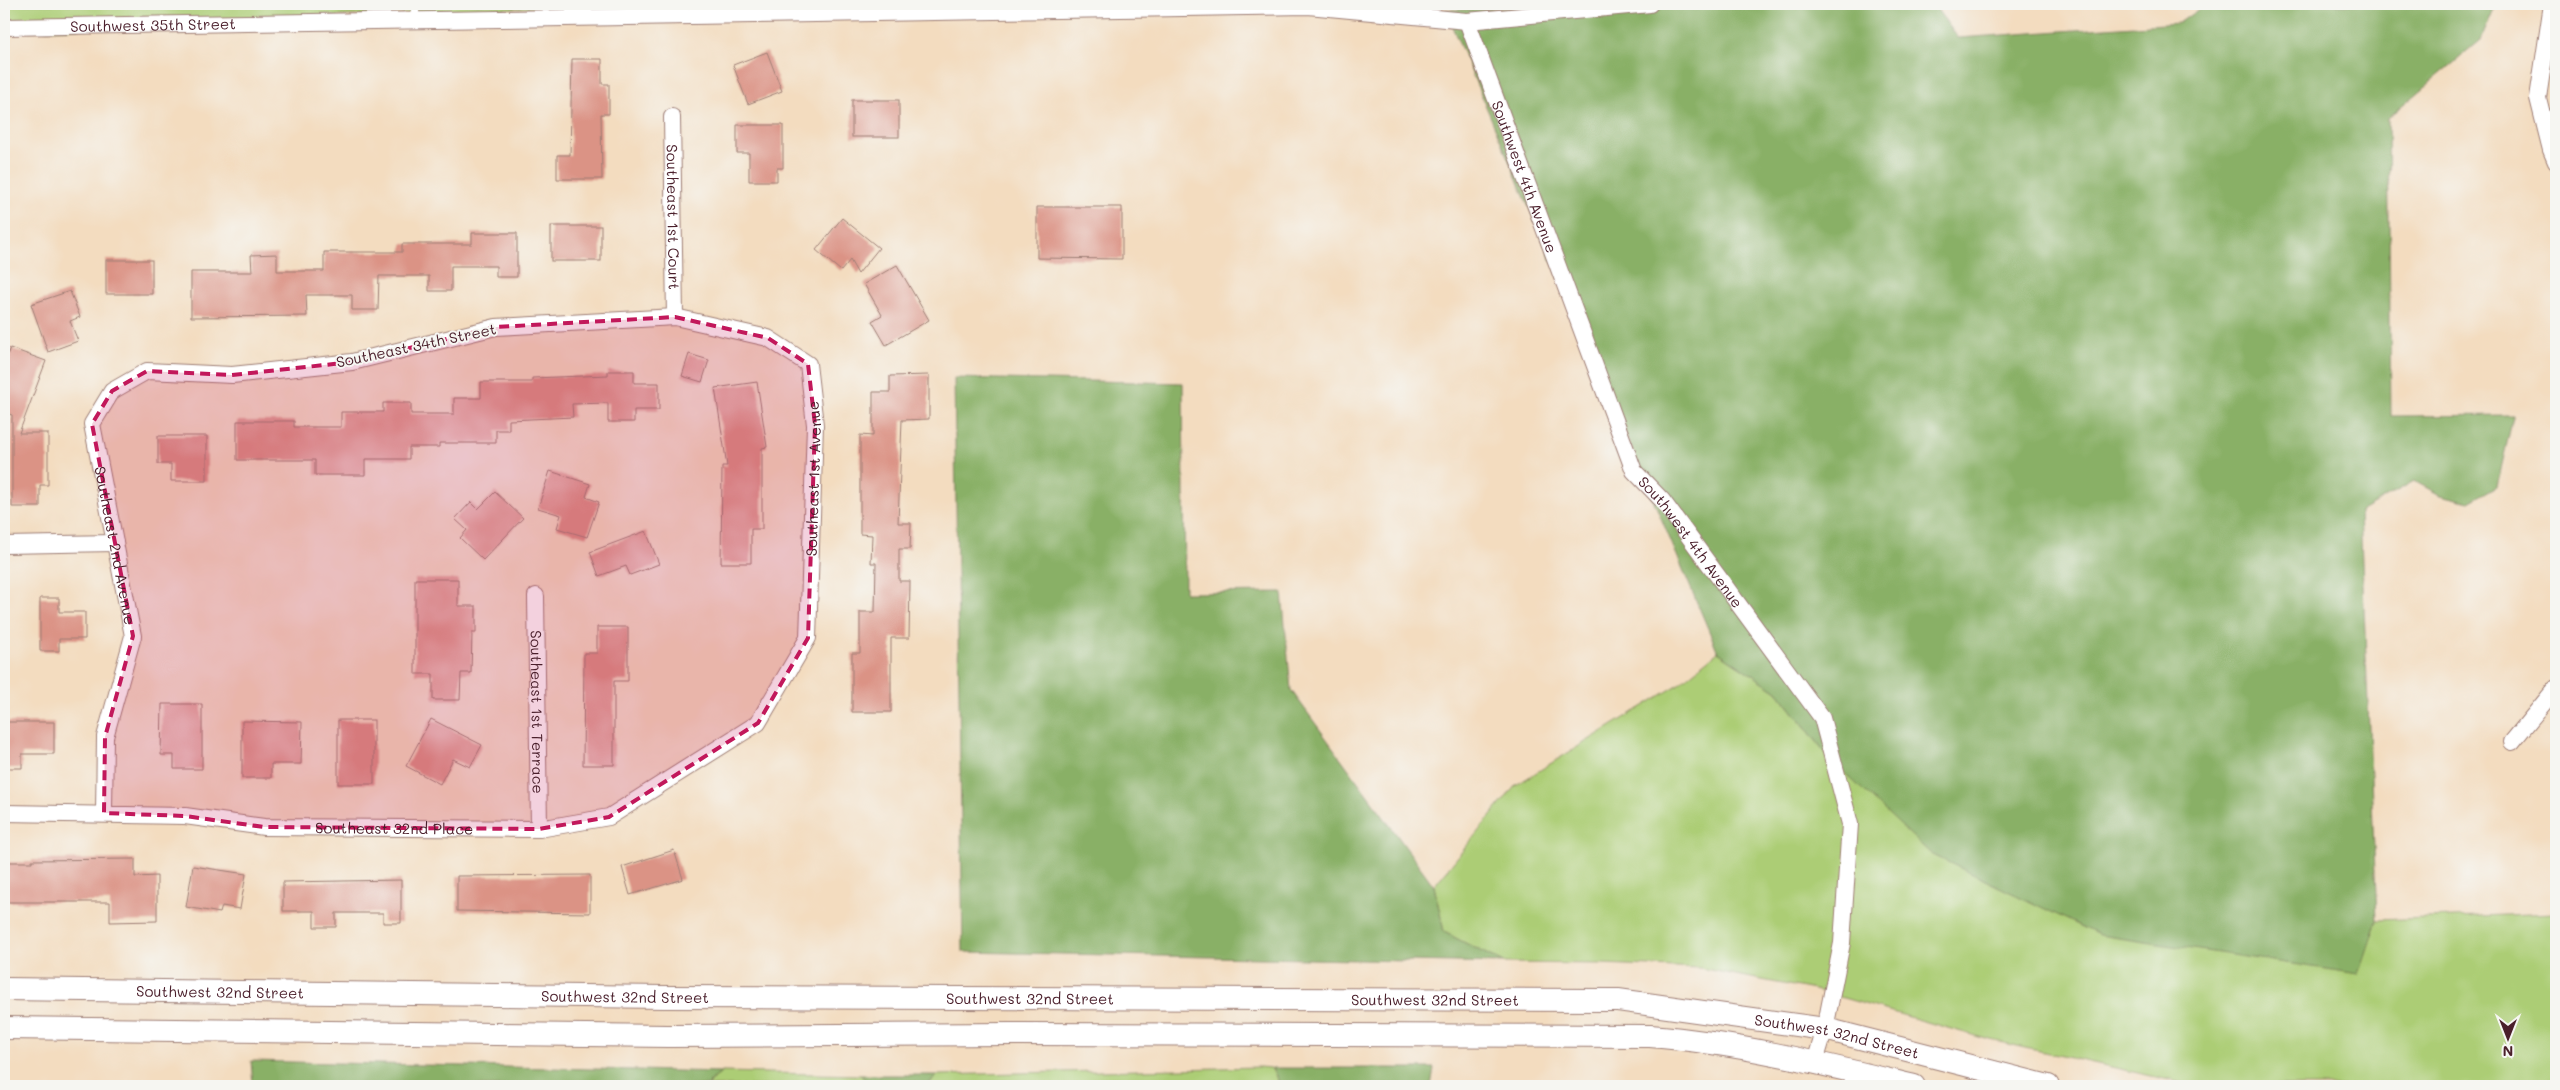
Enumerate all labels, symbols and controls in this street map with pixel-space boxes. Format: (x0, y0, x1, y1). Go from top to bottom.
street label: Southwest 35th Street (70, 13, 236, 36)
street label: Southwest 4th Avenue (1487, 98, 1562, 256)
street label: Southeast 1st Court (662, 144, 685, 290)
street label: Southeast 34th Street (334, 318, 498, 372)
street label: Southeast 1st Avenue (801, 400, 825, 557)
street label: Southeast 2nd Avenue (90, 464, 141, 626)
street label: Southwest 4th Avenue (1634, 472, 1748, 612)
street label: Southeast 1st Terrace (526, 630, 549, 794)
street label: Southeast 32nd Place (315, 817, 473, 839)
street label: Southwest 32nd Street (136, 981, 304, 1003)
street label: Southwest 32nd Street (541, 986, 709, 1007)
street label: Southwest 32nd Street (946, 988, 1114, 1008)
street label: Southwest 32nd Street (1351, 989, 1519, 1010)
street label: Southwest 32nd Street (1753, 1009, 1921, 1063)
north arrow (2482, 1012, 2532, 1062)
text: N (2503, 1042, 2513, 1061)

